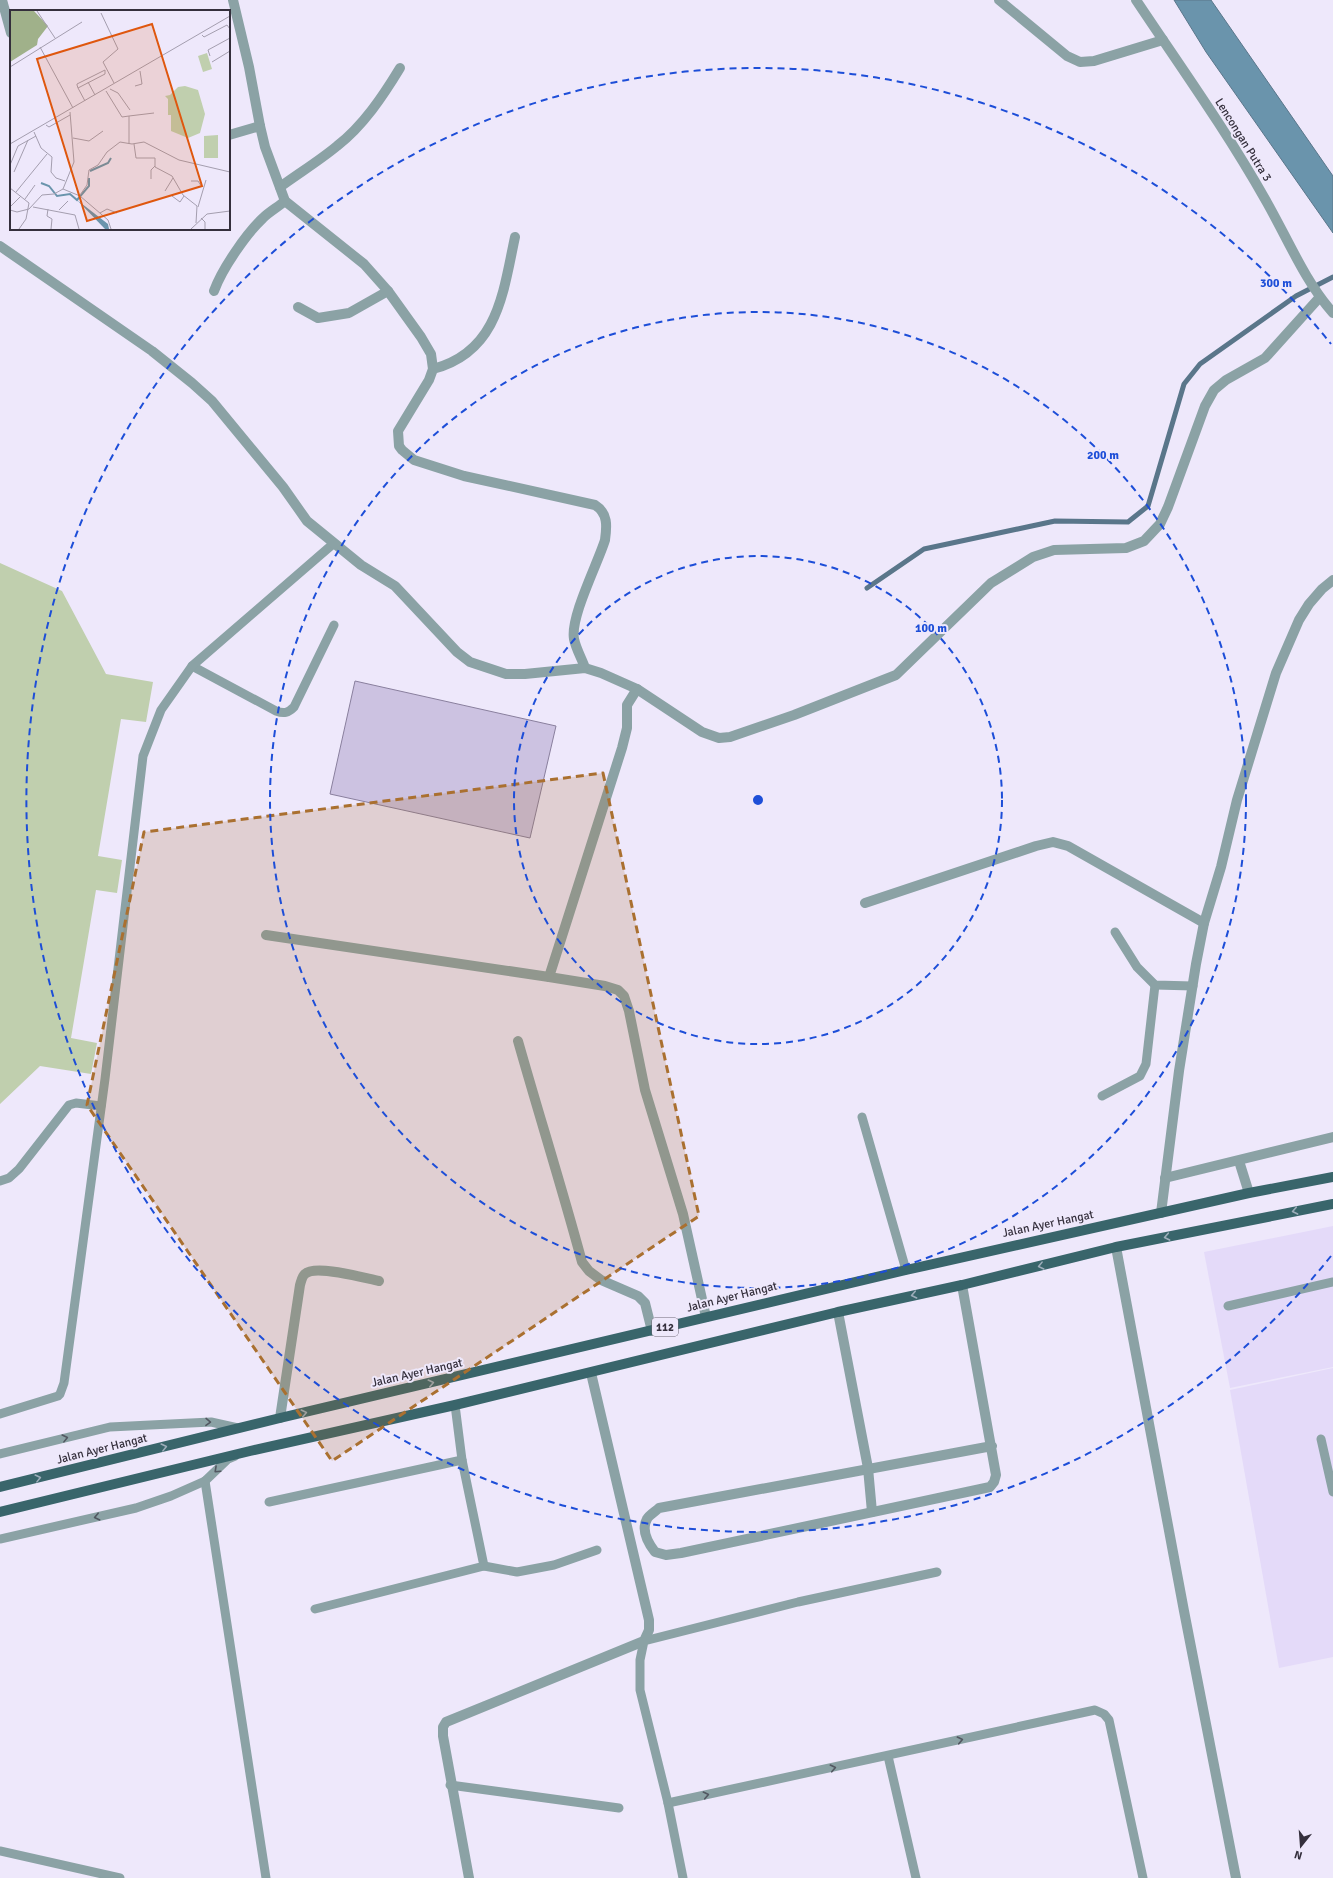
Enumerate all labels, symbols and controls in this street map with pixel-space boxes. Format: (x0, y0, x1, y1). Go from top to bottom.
inset map (10, 10, 230, 230)
street label: Lencongan Putra 3 (1211, 96, 1275, 184)
text: 300 m (1260, 276, 1292, 291)
text: 200 m (1087, 448, 1119, 463)
text: 100 m (915, 621, 947, 636)
centre of rings (751, 793, 765, 807)
street label: Jalan Ayer Hangat (1001, 1207, 1095, 1241)
one-way arrow (1292, 1207, 1298, 1215)
one-way arrow (1164, 1232, 1170, 1241)
one-way arrow (1037, 1261, 1044, 1269)
street label: Jalan Ayer Hangat (685, 1278, 779, 1316)
one-way arrow (911, 1291, 917, 1299)
road number: 112 (652, 1318, 678, 1336)
street label: Jalan Ayer Hangat (370, 1355, 464, 1391)
one-way arrow (427, 1379, 434, 1387)
one-way arrow (301, 1409, 307, 1417)
one-way arrow (205, 1418, 211, 1427)
street label: Jalan Ayer Hangat (55, 1430, 149, 1468)
one-way arrow (62, 1435, 68, 1443)
one-way arrow (161, 1444, 167, 1452)
one-way arrow (214, 1465, 221, 1472)
one-way arrow (34, 1474, 41, 1483)
one-way arrow (94, 1512, 101, 1521)
one-way arrow (957, 1736, 963, 1744)
one-way arrow (830, 1764, 836, 1772)
one-way arrow (703, 1792, 709, 1800)
north arrow (1281, 1826, 1321, 1866)
text: N (1293, 1848, 1304, 1862)

